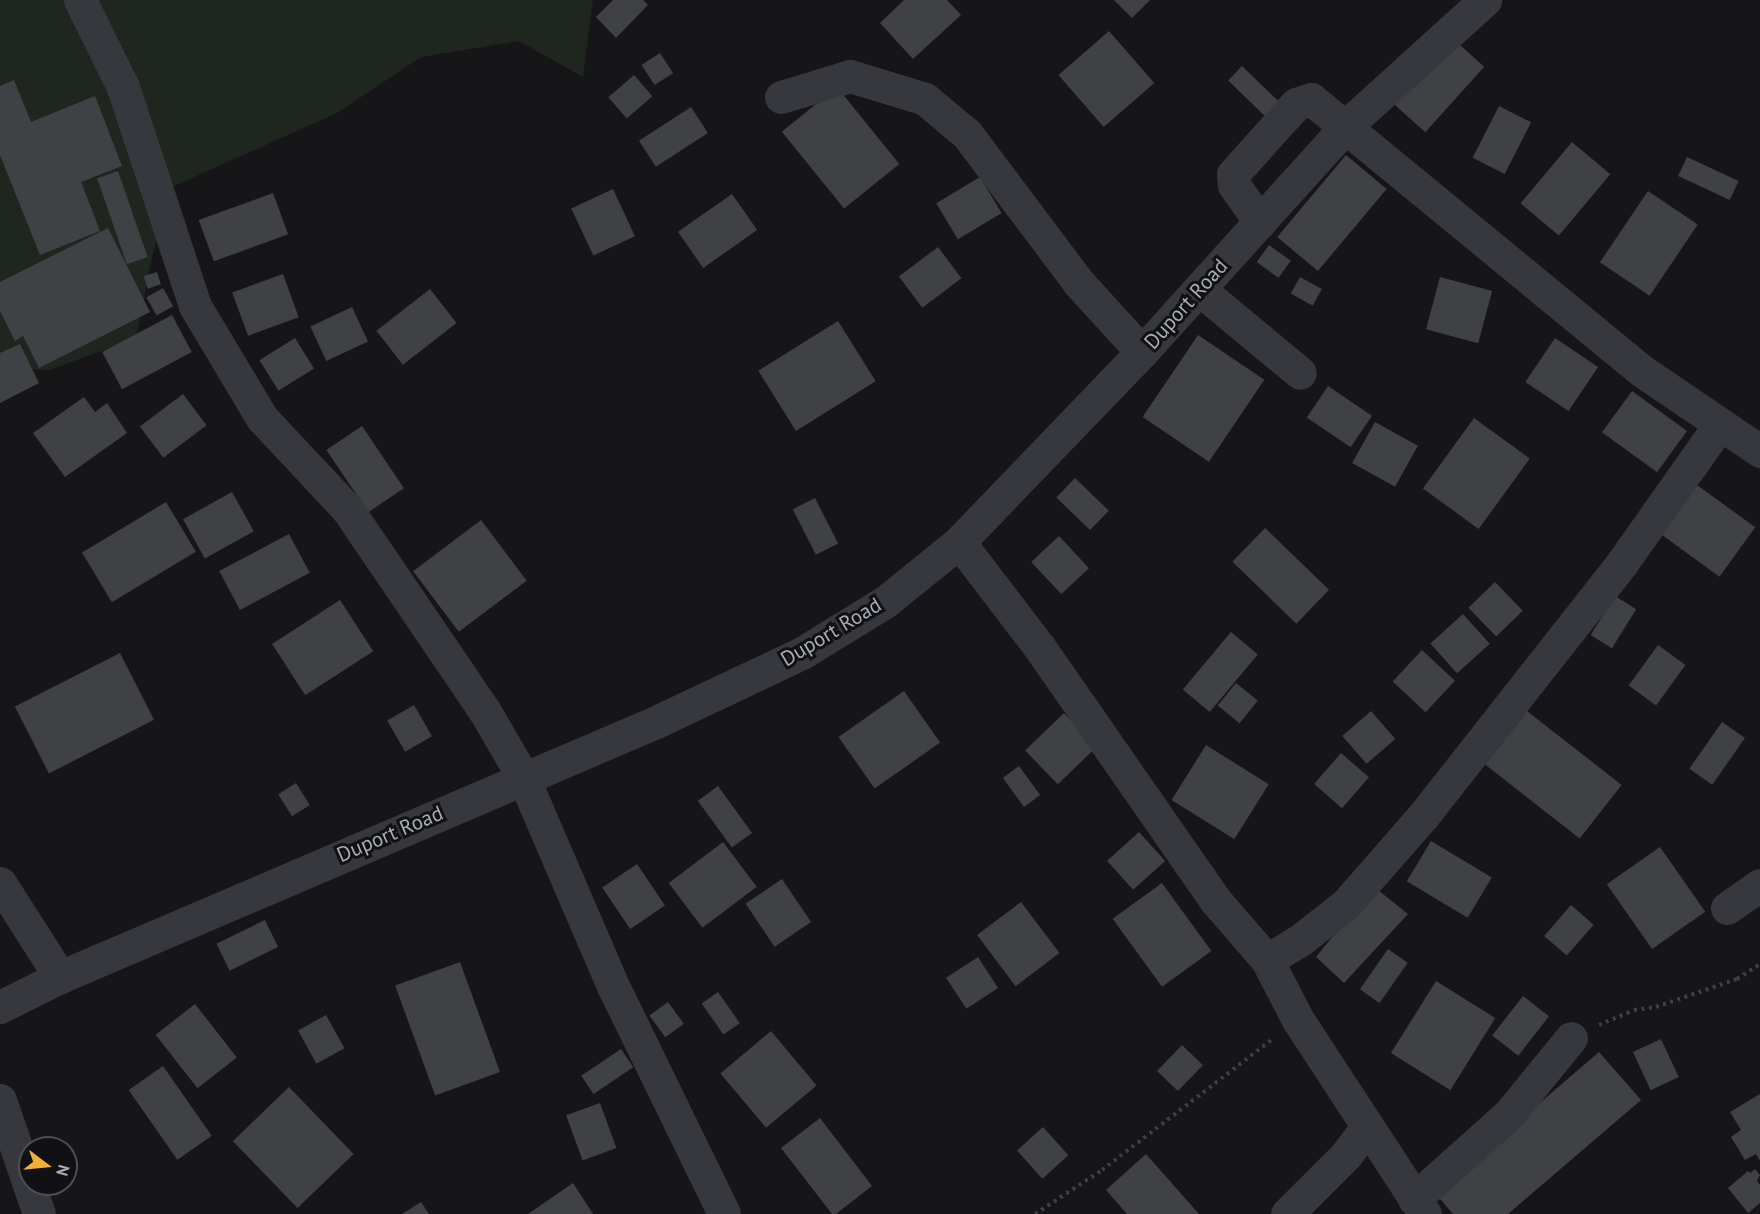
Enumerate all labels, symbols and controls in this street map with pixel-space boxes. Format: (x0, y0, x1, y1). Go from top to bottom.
street label: Duport Road (1139, 254, 1233, 354)
street label: Duport Road (776, 592, 886, 672)
street label: Duport Road (333, 800, 447, 868)
north arrow (18, 1136, 78, 1196)
text: N (52, 1163, 74, 1178)

